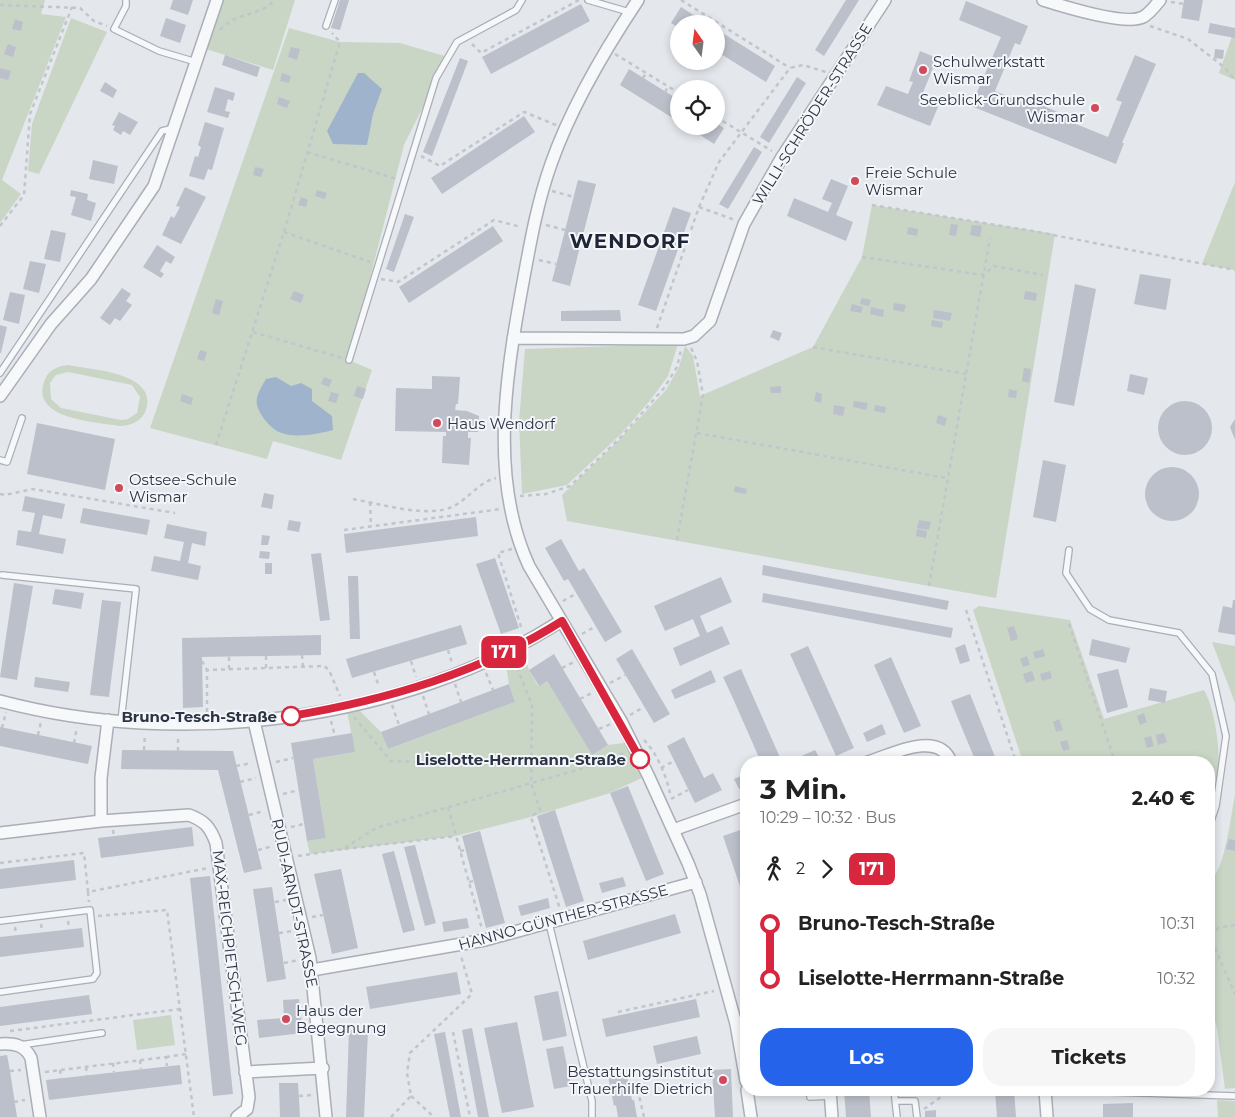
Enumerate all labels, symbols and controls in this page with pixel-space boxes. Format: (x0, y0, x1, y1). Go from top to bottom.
north arrow (670, 15, 725, 70)
map controls (670, 15, 725, 135)
street label: WILLI-SCHRÖDER-STRASSE (748, 20, 876, 208)
place label: Schulwerkstatt Wismar (933, 52, 1045, 88)
marker: Schulwerkstatt Wismar (917, 64, 929, 76)
button: locate (670, 80, 725, 135)
place label: Seeblick-Grundschule Wismar (920, 90, 1085, 126)
marker: Seeblick-Grundschule Wismar (1089, 102, 1101, 114)
place label: Freie Schule Wismar (865, 163, 957, 199)
marker: Freie Schule Wismar (849, 175, 861, 187)
district label: WENDORF (570, 229, 690, 253)
place label: Haus Wendorf (447, 414, 556, 433)
marker: Haus Wendorf (431, 417, 443, 429)
place label: Ostsee-Schule Wismar (129, 470, 237, 506)
marker: Ostsee-Schule Wismar (113, 482, 125, 494)
line badge: 171 (475, 636, 533, 668)
text: 171 (491, 641, 517, 663)
marker: Bruno-Tesch-Straße (281, 706, 301, 726)
place label: Bruno-Tesch-Straße (121, 707, 277, 726)
marker: Liselotte-Herrmann-Straße (630, 749, 650, 769)
place label: Liselotte-Herrmann-Straße (416, 750, 626, 769)
text: 3 Min. (760, 772, 846, 806)
text: 2.40 € (1132, 787, 1195, 810)
text: 10:29 – 10:32 · Bus (760, 808, 896, 827)
street label: RUDI-ARNDT-STRASSE (268, 817, 322, 989)
street label: MAX-REICHPIETSCH-WEG (209, 849, 251, 1047)
icon: walk (760, 855, 788, 883)
icon: forward (813, 855, 841, 883)
text: 171 (859, 858, 885, 880)
text: 2 (796, 859, 805, 878)
street label: HANNO-GÜNTHER-STRASSE (456, 880, 670, 954)
text: Bruno-Tesch-Straße (798, 912, 995, 935)
text: 10:31 (1160, 914, 1195, 933)
text: Liselotte-Herrmann-Straße (798, 967, 1064, 990)
text: 10:32 (1157, 969, 1195, 988)
place label: Haus der Begegnung (296, 1001, 387, 1037)
marker: Haus der Begegnung (280, 1013, 292, 1025)
button: Los (760, 1028, 973, 1086)
button: Tickets (983, 1028, 1195, 1086)
place label: Bestattungsinstitut Trauerhilfe Dietrich (567, 1062, 713, 1098)
marker: Bestattungsinstitut Trauerhilfe Dietrich (717, 1074, 729, 1086)

